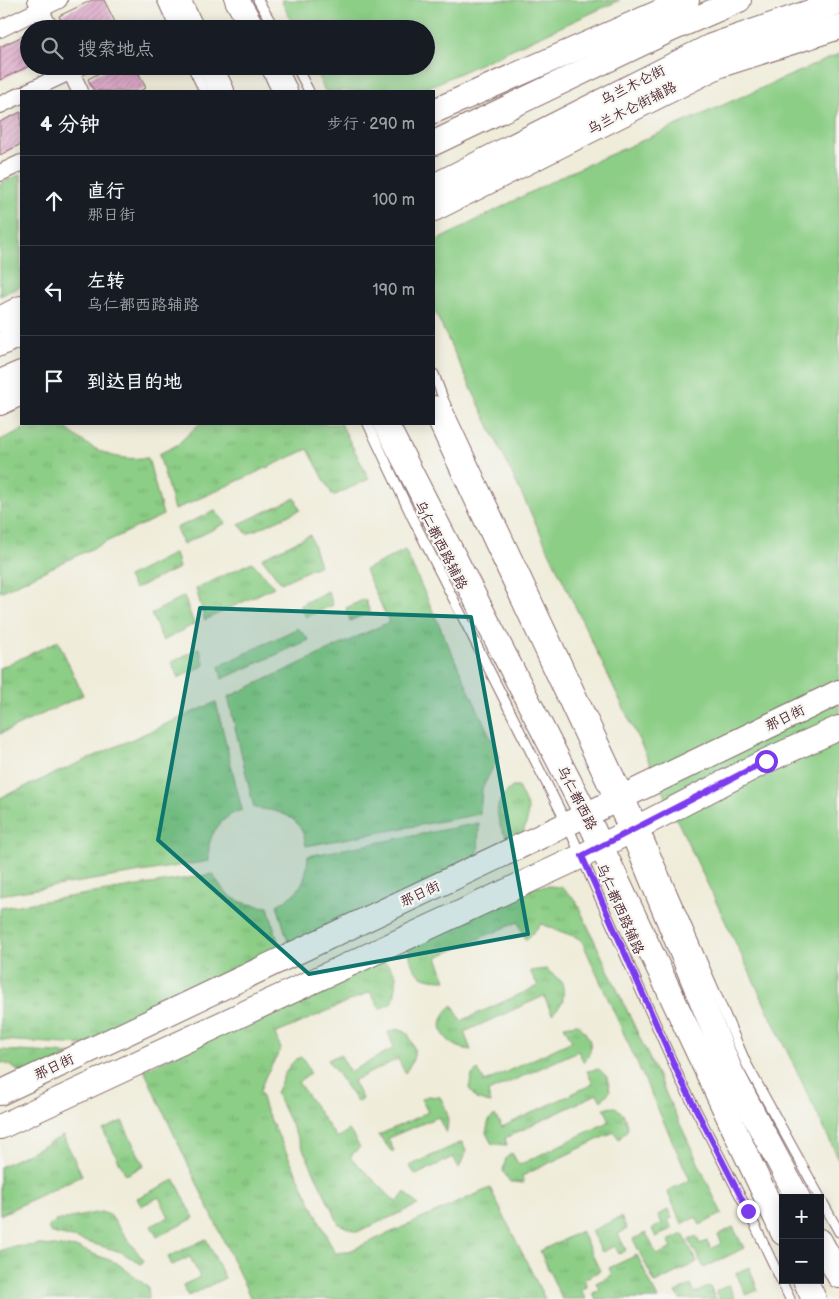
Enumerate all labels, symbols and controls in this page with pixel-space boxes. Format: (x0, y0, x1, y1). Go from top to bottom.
search box (20, 20, 435, 75)
icon: search (38, 34, 66, 62)
text: 搜索地点 (78, 38, 154, 61)
street label: 乌兰木仑街 (598, 62, 668, 108)
street label: 乌兰木仑街辅路 (584, 78, 680, 138)
text: 4 分钟 (40, 112, 100, 137)
text: 步行 · 290 m (327, 115, 415, 134)
text: 直行 (87, 180, 125, 203)
icon: ahead (40, 187, 68, 215)
text: 100 m (372, 191, 415, 210)
text: 那日街 (87, 206, 135, 225)
text: 左转 (87, 270, 125, 293)
icon: left (40, 277, 68, 305)
text: 190 m (373, 281, 415, 300)
text: 乌仁都西路辅路 (87, 296, 199, 315)
icon: arrive (40, 367, 68, 395)
text: 到达目的地 (87, 371, 182, 394)
street label: 乌仁都西路辅路 (411, 497, 471, 593)
street label: 那日街 (762, 701, 808, 735)
route start (755, 750, 778, 773)
street label: 乌仁都西路 (554, 763, 600, 833)
street label: 乌仁都西路辅路 (592, 861, 648, 957)
street label: 那日街 (397, 877, 443, 911)
street label: 那日街 (31, 1050, 77, 1084)
map controls (779, 1194, 824, 1284)
button: + (779, 1194, 824, 1239)
route end (737, 1200, 760, 1223)
button: − (779, 1239, 824, 1284)

